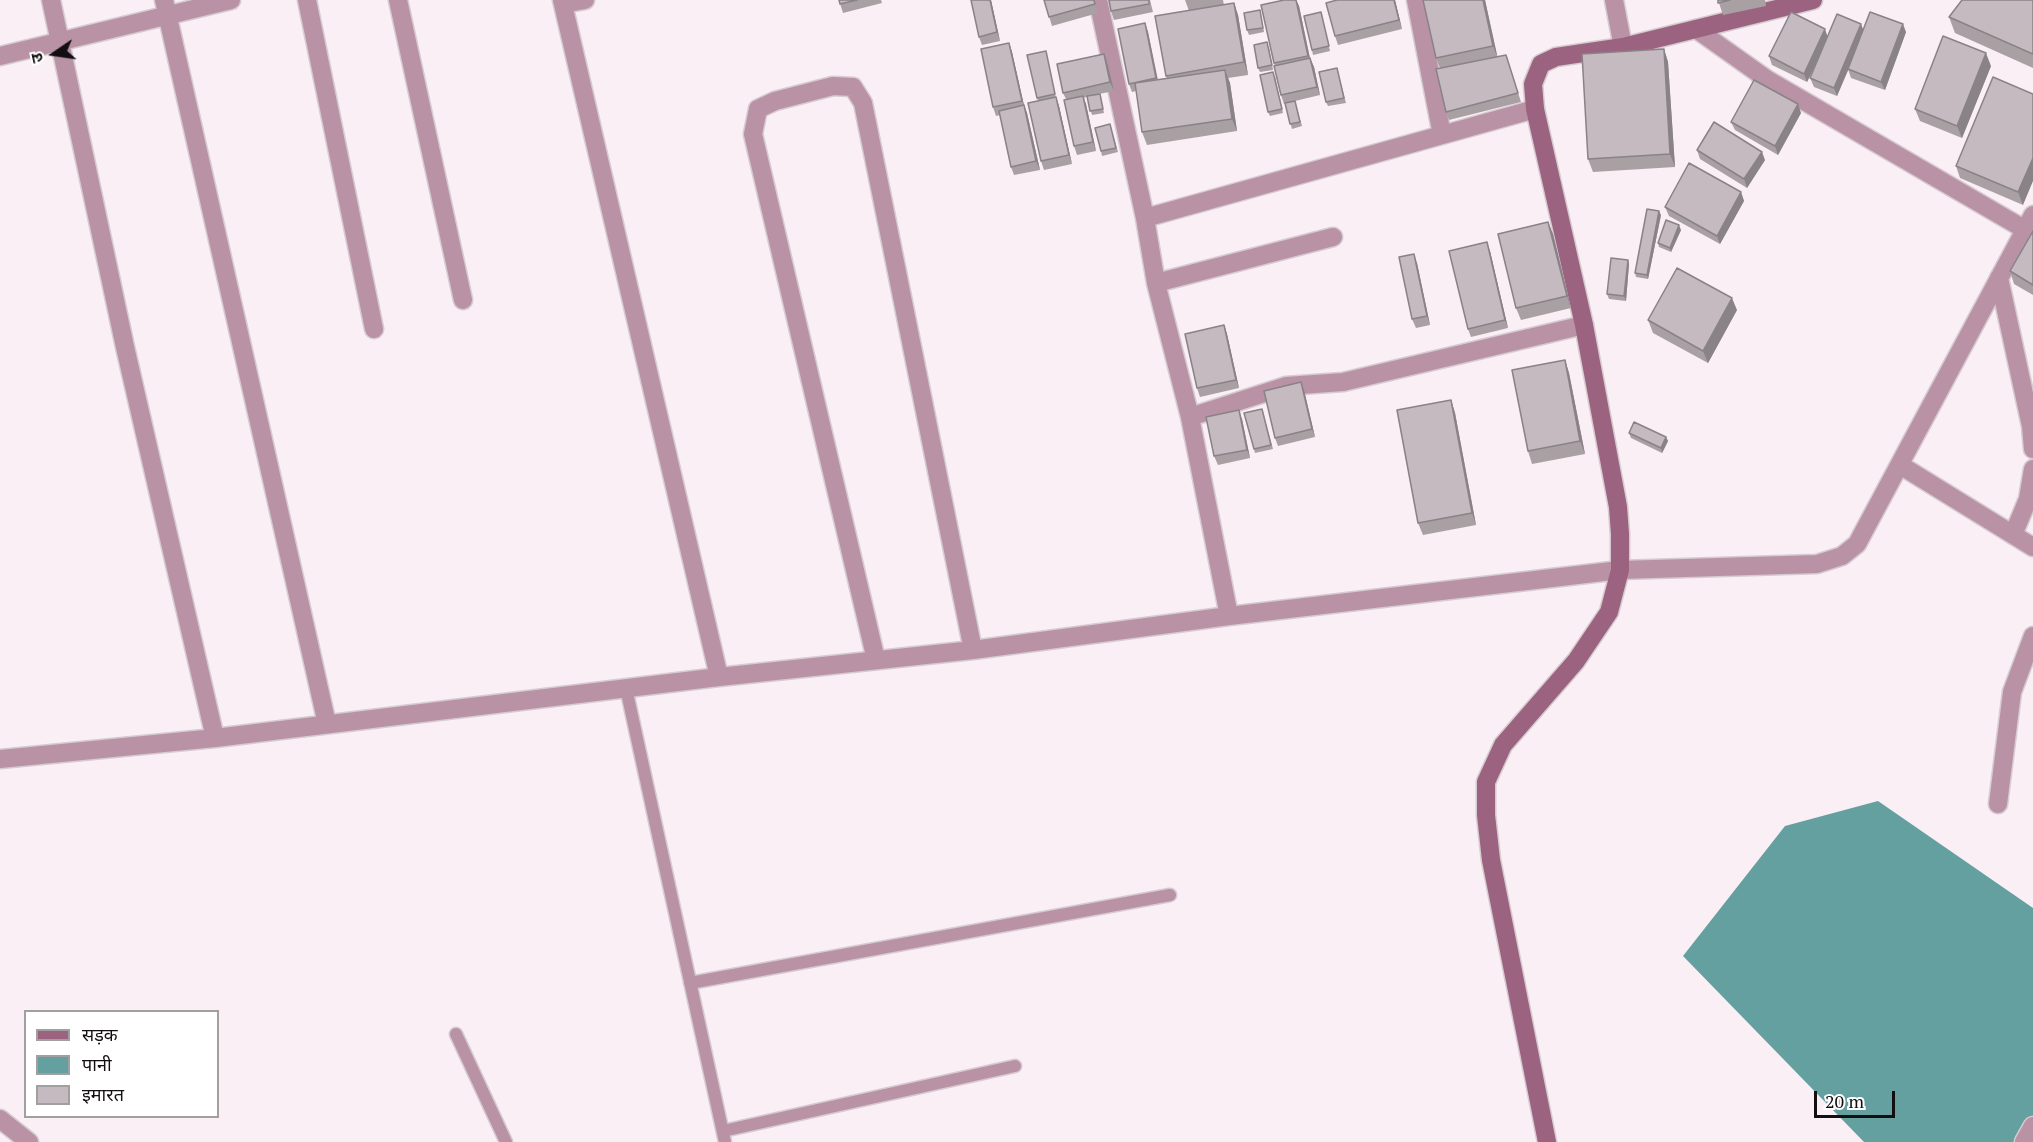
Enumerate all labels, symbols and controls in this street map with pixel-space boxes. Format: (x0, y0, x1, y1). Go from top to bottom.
north arrow (24, 24, 84, 84)
text: उ (25, 51, 48, 65)
legend (24, 1010, 219, 1118)
text: सड़क (82, 1022, 118, 1046)
text: पानी (82, 1052, 112, 1076)
scale bar (1817, 1079, 1898, 1117)
text: इमारत (82, 1082, 124, 1106)
text: 20 m (1825, 1089, 1864, 1113)

